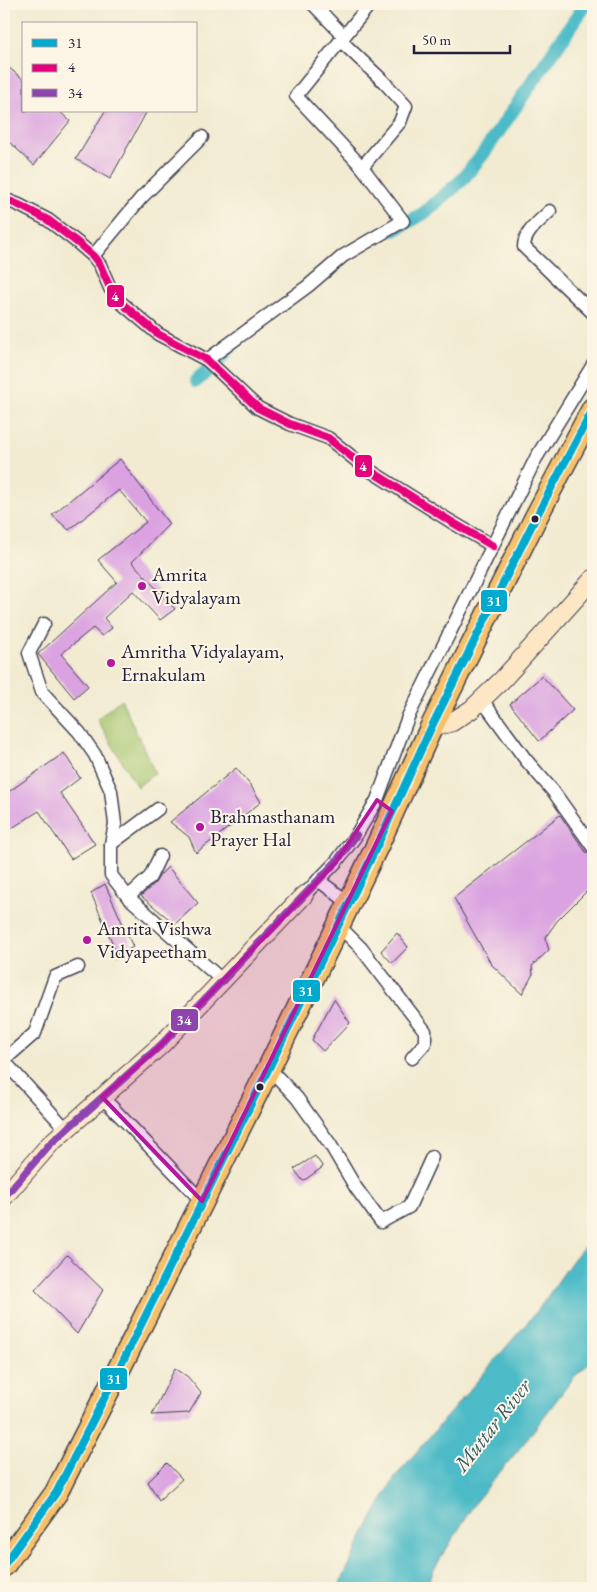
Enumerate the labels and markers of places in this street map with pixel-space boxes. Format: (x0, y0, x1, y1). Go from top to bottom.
unlabelled marker (530, 514, 540, 524)
place label: Amrita Vidyalayam (151, 561, 242, 610)
marker: Amrita Vidyalayam (136, 580, 148, 592)
place label: Amritha Vidyalayam, Ernakulam (120, 638, 284, 687)
marker: Amritha Vidyalayam, Ernakulam (105, 657, 117, 669)
place label: Brahmasthanam Prayer Hal (210, 803, 336, 852)
marker: Brahmasthanam Prayer Hal (194, 821, 206, 833)
place label: Amrita Vishwa Vidyapeetham (96, 915, 212, 964)
marker: Amrita Vishwa Vidyapeetham (81, 934, 93, 946)
unlabelled marker (255, 1082, 265, 1092)

